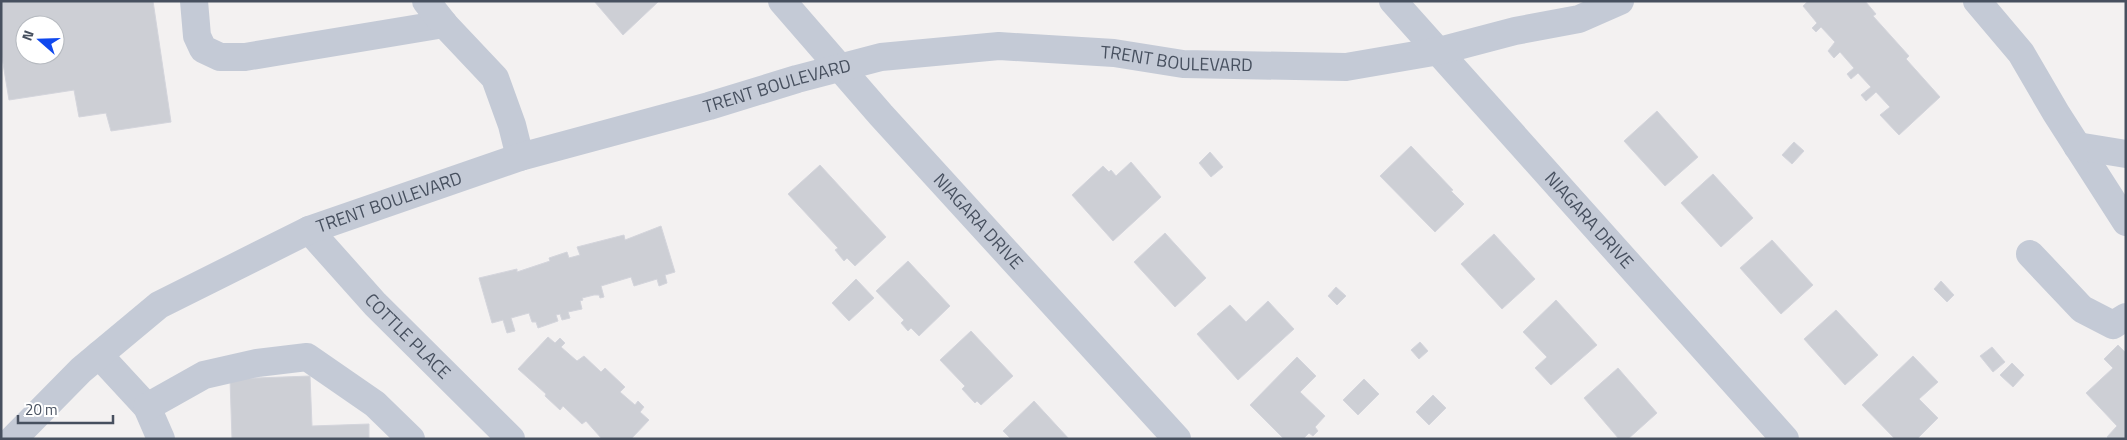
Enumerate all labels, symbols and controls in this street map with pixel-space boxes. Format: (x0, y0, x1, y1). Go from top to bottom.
north arrow (15, 15, 65, 65)
text: N (16, 27, 39, 44)
street label: TRENT BOULEVARD (1100, 38, 1253, 78)
street label: TRENT BOULEVARD (700, 51, 854, 120)
street label: TRENT BOULEVARD (312, 164, 466, 240)
street label: NIAGARA DRIVE (1539, 165, 1640, 274)
street label: NIAGARA DRIVE (927, 167, 1030, 275)
street label: COTTLE PLACE (358, 287, 457, 385)
scale bar (18, 392, 112, 424)
text: 20 m (25, 398, 58, 421)

